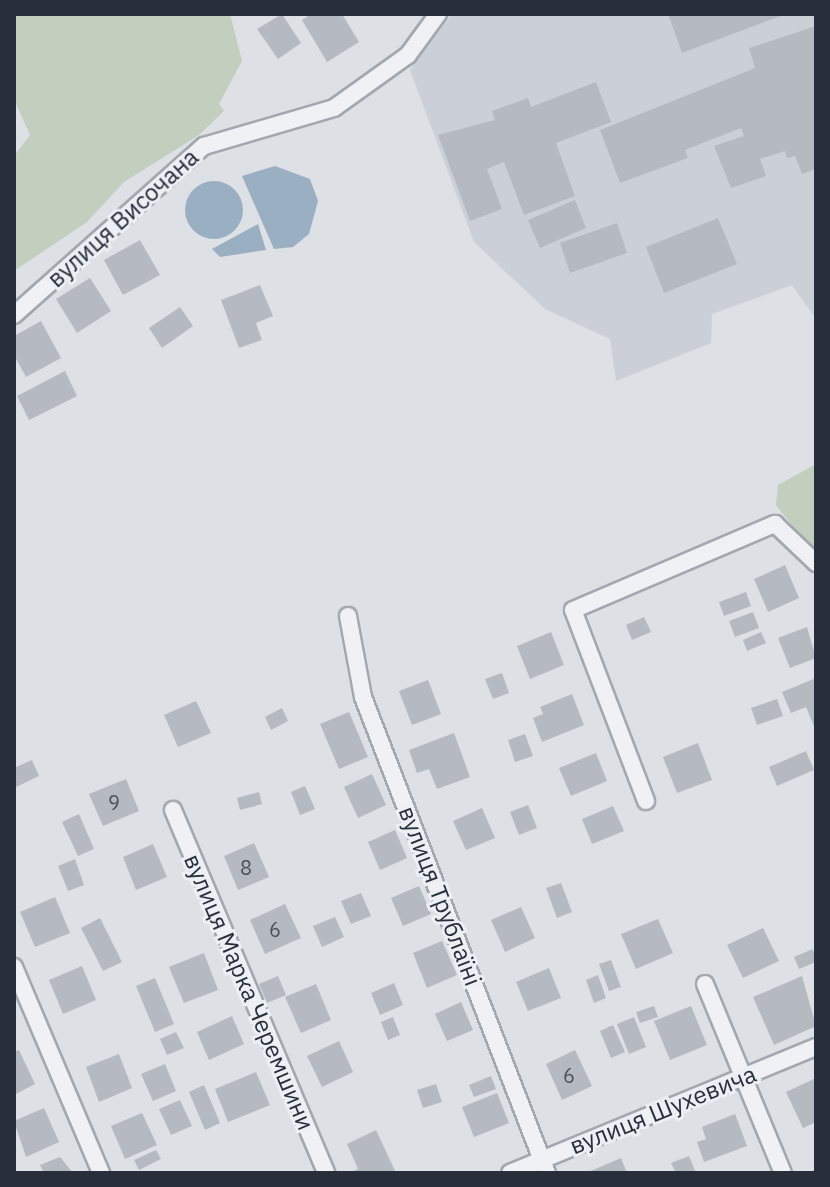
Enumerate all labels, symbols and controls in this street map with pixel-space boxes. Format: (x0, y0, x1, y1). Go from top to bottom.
street label: вулиця Височана (42, 143, 204, 293)
house number: 9 (108, 790, 120, 814)
street label: вулиця Трублаїні (393, 802, 487, 990)
street label: вулиця Марка Черемшини (178, 850, 320, 1134)
house number: 8 (240, 855, 252, 879)
house number: 6 (269, 917, 281, 941)
street label: вулиця Шухевича (566, 1059, 760, 1161)
house number: 6 (563, 1063, 575, 1087)

